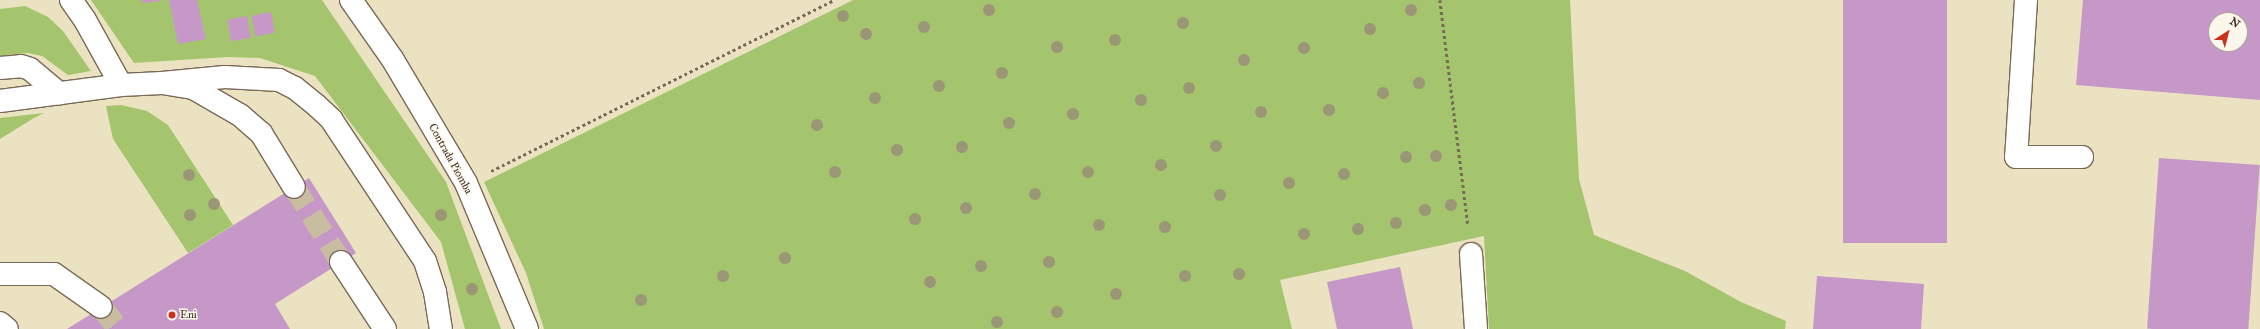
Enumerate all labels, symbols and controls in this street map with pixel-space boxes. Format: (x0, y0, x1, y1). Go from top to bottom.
north arrow (2208, 12, 2248, 52)
text: N (2227, 15, 2242, 31)
street label: Contrada Piomba (425, 122, 475, 196)
place label: Eni (180, 308, 197, 322)
marker: Eni (167, 310, 177, 320)

